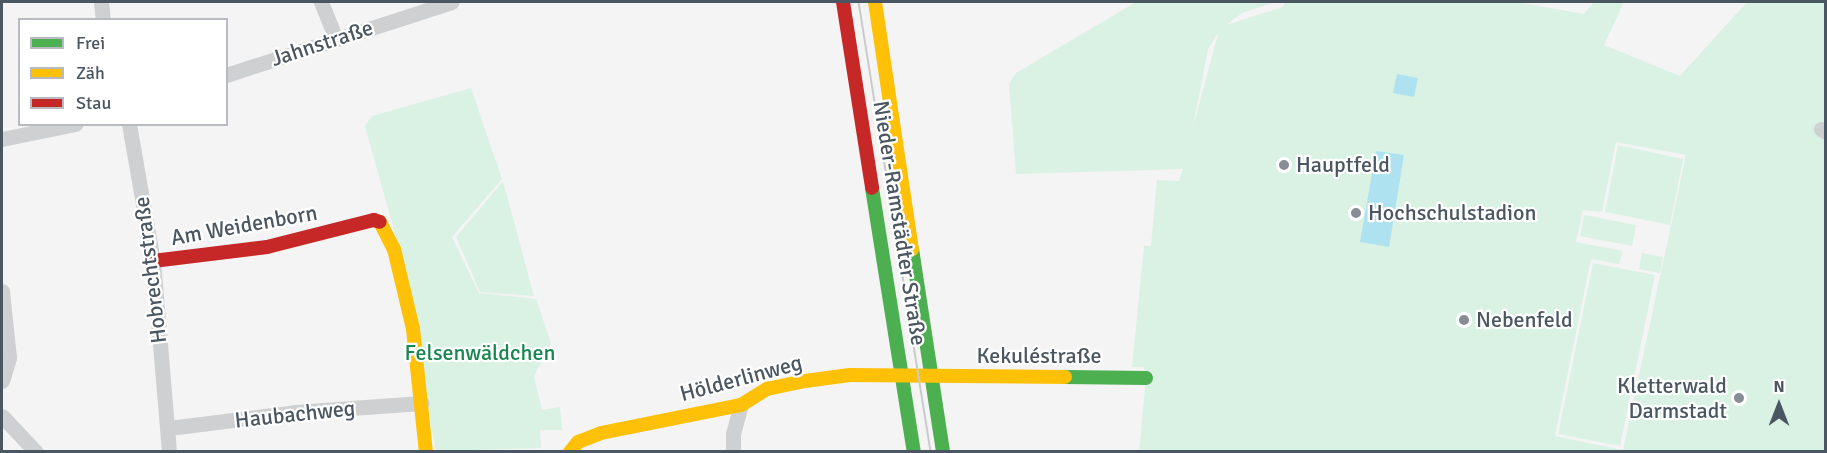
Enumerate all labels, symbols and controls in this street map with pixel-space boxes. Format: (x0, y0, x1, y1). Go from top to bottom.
street label: Jahnstraße (268, 14, 376, 72)
legend (18, 18, 228, 126)
text: Frei (76, 32, 105, 54)
text: Zäh (76, 62, 105, 84)
text: Stau (76, 92, 111, 114)
street label: Nieder-Ramstädter Straße (868, 99, 932, 347)
place label: Hauptfeld (1296, 152, 1390, 178)
marker: Hauptfeld (1277, 158, 1291, 172)
street label: Hobrechtstraße (128, 195, 172, 345)
street label: Am Weidenborn (169, 199, 319, 251)
place label: Hochschulstadion (1368, 200, 1536, 226)
marker: Hochschulstadion (1349, 206, 1363, 220)
place label: Nebenfeld (1476, 307, 1573, 333)
marker: Nebenfeld (1457, 313, 1471, 327)
park label: Felsenwäldchen (405, 340, 555, 366)
street label: Kekuléstraße (977, 343, 1101, 369)
street label: Hölderlinweg (677, 349, 805, 407)
place label: Kletterwald Darmstadt (1617, 372, 1727, 424)
north arrow (1749, 375, 1809, 435)
text: N (1773, 377, 1785, 397)
marker: Kletterwald Darmstadt (1732, 391, 1746, 405)
street label: Haubachweg (233, 395, 357, 433)

